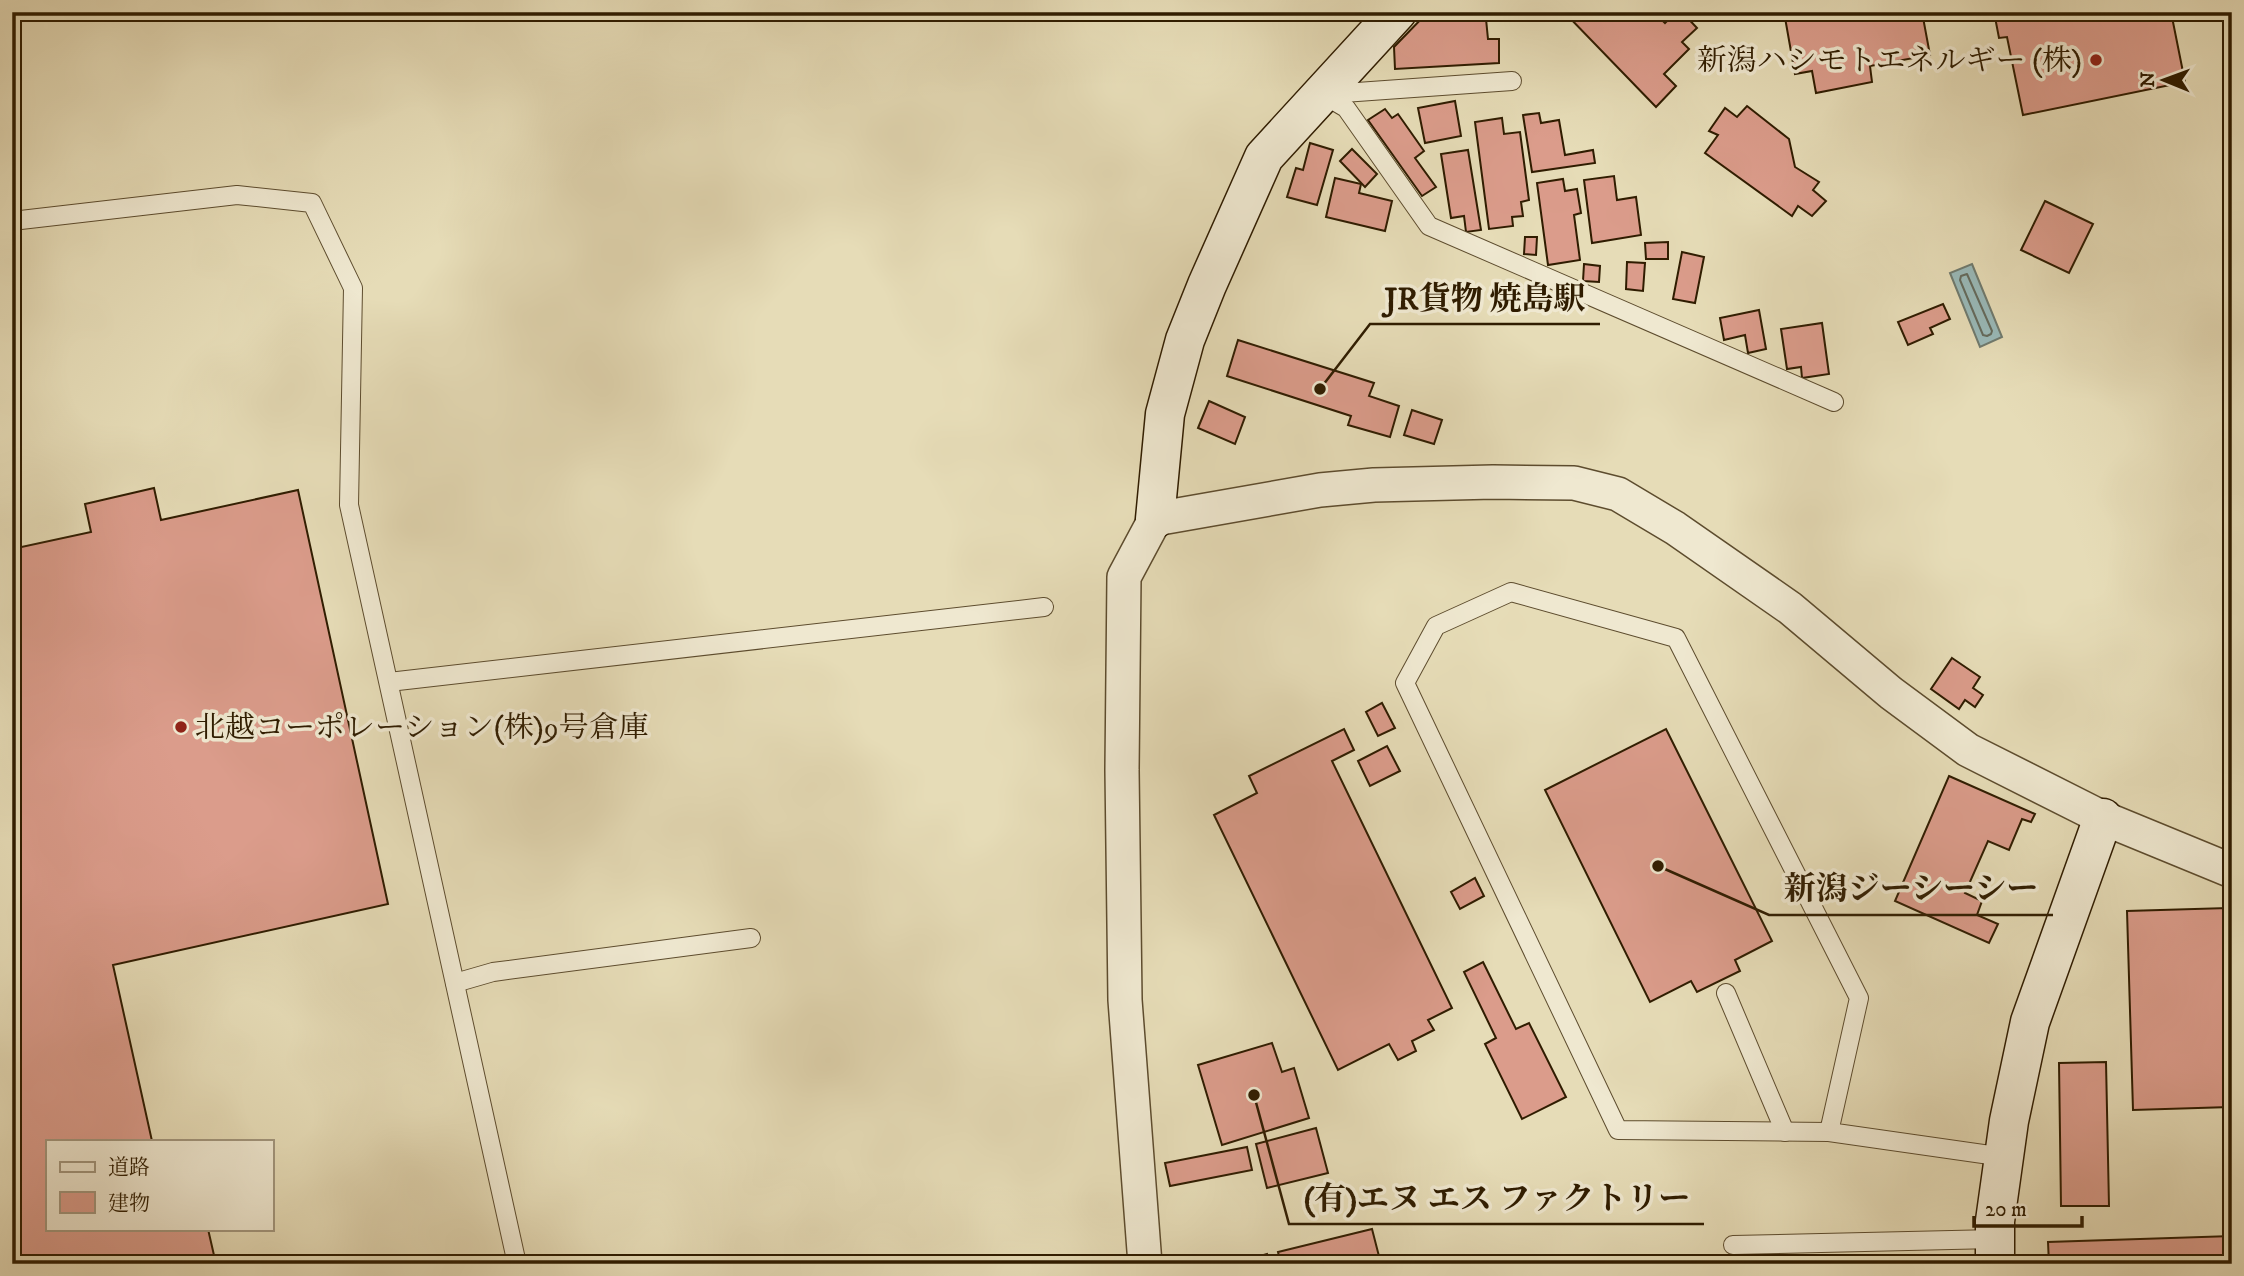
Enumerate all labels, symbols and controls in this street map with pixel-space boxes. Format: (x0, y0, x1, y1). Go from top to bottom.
place label: 新潟ハシモトエネルギー (株) (1697, 43, 2082, 80)
north arrow (2128, 46, 2198, 116)
marker: 新潟ハシモトエネルギー (株) (2088, 52, 2104, 68)
text: N (2137, 71, 2160, 88)
callout: JR貨物 焼島駅 (1370, 271, 1600, 324)
text: JR貨物 焼島駅 (1381, 280, 1586, 320)
place label: 北越コーポレーション(株)9号倉庫 (195, 710, 649, 747)
marker: 北越コーポレーション(株)9号倉庫 (173, 719, 189, 735)
callout: 新潟ジーシーシー (1769, 862, 2053, 915)
text: 新潟ジーシーシー (1784, 870, 2038, 910)
legend (46, 1140, 273, 1230)
text: 道路 (108, 1155, 150, 1181)
callout: (有)エヌ エス ファクトリー (1289, 1171, 1704, 1224)
text: (有)エヌ エス ファクトリー (1304, 1180, 1690, 1220)
scale bar (1974, 1185, 2083, 1229)
text: 建物 (108, 1191, 150, 1217)
text: 20 m (1985, 1197, 2027, 1223)

